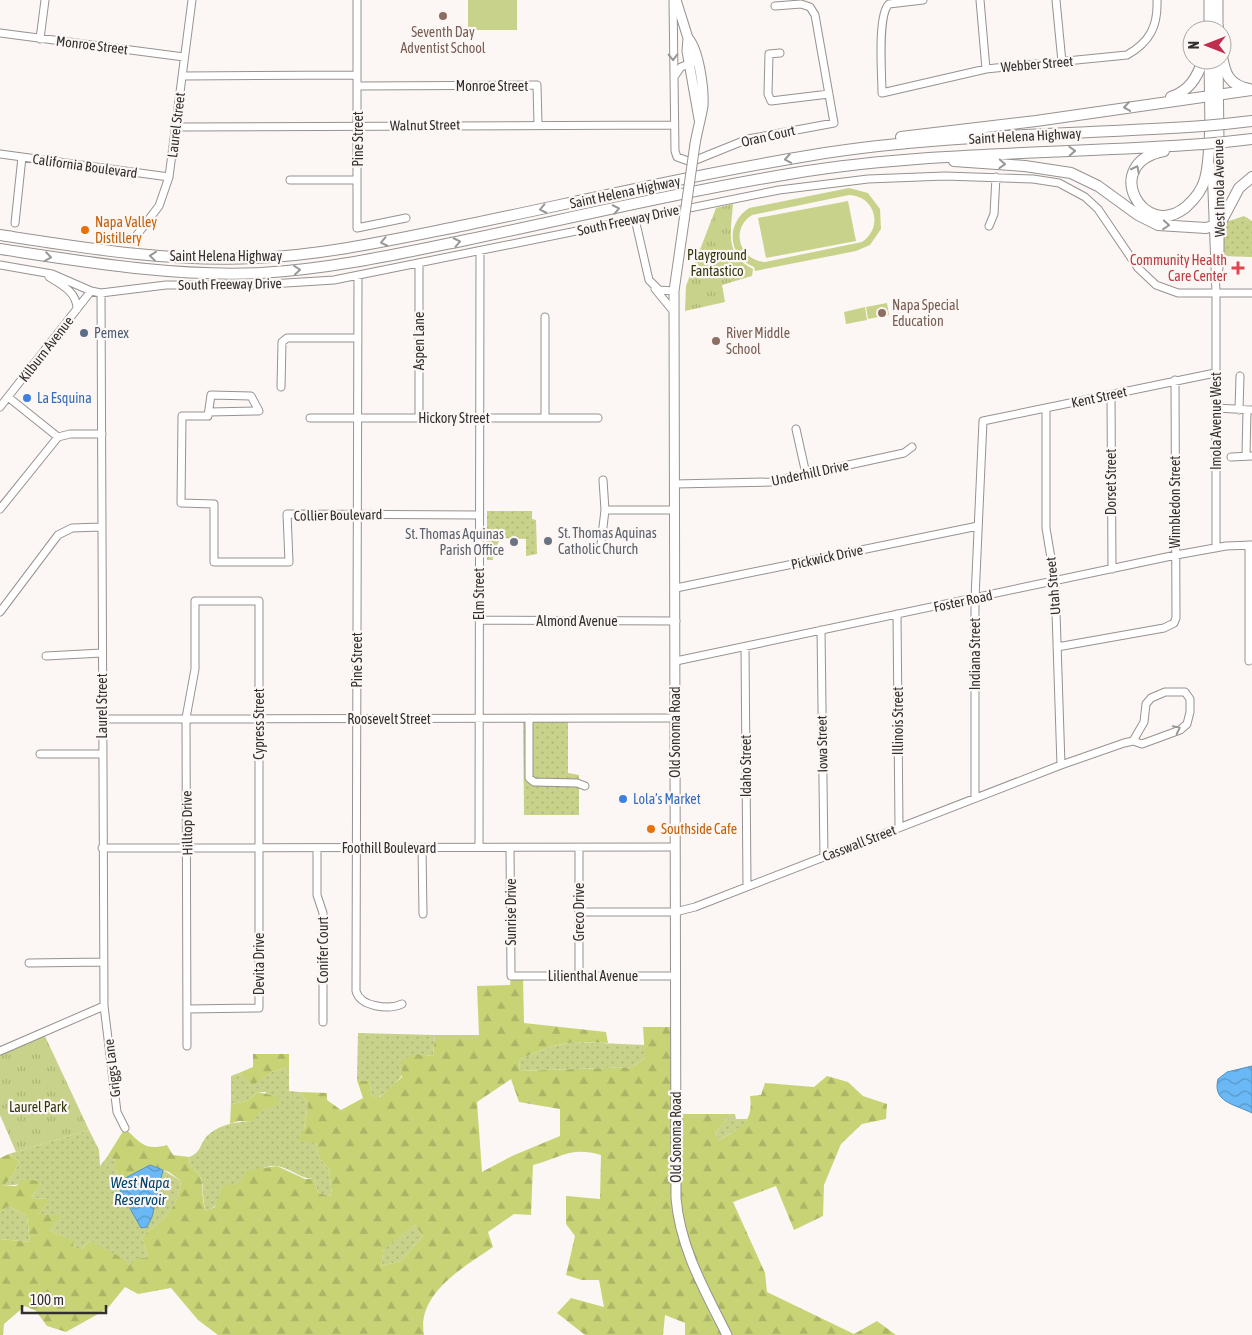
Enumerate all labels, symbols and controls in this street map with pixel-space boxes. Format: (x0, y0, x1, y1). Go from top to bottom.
marker: Seventh Day Adventist School (437, 10, 449, 22)
north arrow (1182, 20, 1232, 70)
place label: Seventh Day Adventist School (400, 24, 486, 56)
street label: Monroe Street (55, 33, 129, 57)
text: N (1186, 41, 1202, 49)
street label: Webber Street (1000, 53, 1074, 75)
one-way arrow (668, 54, 678, 61)
street label: Monroe Street (456, 78, 528, 94)
street label: Laurel Street (164, 92, 188, 158)
one-way arrow (1122, 102, 1131, 112)
street label: Pine Street (350, 111, 366, 167)
street label: Walnut Street (390, 116, 460, 134)
street label: Oran Court (739, 122, 797, 150)
street label: Saint Helena Highway (968, 125, 1082, 147)
street label: West Imola Avenue (1210, 139, 1228, 237)
one-way arrow (1068, 145, 1076, 156)
street label: California Boulevard (32, 151, 138, 181)
one-way arrow (784, 153, 793, 164)
one-way arrow (998, 158, 1006, 169)
one-way arrow (1130, 166, 1140, 175)
street label: Saint Helena Highway (568, 172, 682, 212)
street label: South Freeway Drive (576, 201, 680, 239)
one-way arrow (539, 203, 548, 214)
one-way arrow (612, 204, 621, 215)
place label: Napa Valley Distillery (95, 214, 157, 246)
one-way arrow (1163, 220, 1171, 231)
marker: Napa Valley Distillery (79, 224, 91, 236)
one-way arrow (380, 236, 389, 246)
one-way arrow (453, 237, 461, 248)
park label: Playground Fantastico (687, 247, 747, 279)
street label: Saint Helena Highway (170, 248, 283, 264)
one-way arrow (44, 251, 53, 261)
one-way arrow (149, 251, 157, 262)
place label: Community Health Care Center (1130, 252, 1228, 284)
marker: Community Health Care Center (1231, 261, 1245, 275)
one-way arrow (293, 265, 301, 276)
street label: South Freeway Drive (178, 275, 282, 293)
place label: Napa Special Education (892, 297, 960, 329)
marker: Napa Special Education (876, 307, 888, 319)
street label: Aspen Lane (411, 312, 427, 370)
street label: Kilburn Avenue (15, 313, 77, 385)
place label: Pemex (94, 325, 129, 341)
place label: River Middle School (726, 325, 790, 357)
marker: Pemex (78, 327, 90, 339)
marker: River Middle School (710, 335, 722, 347)
street label: Imola Avenue West (1208, 372, 1224, 470)
street label: Kent Street (1070, 383, 1128, 411)
place label: La Esquina (37, 390, 92, 406)
marker: La Esquina (21, 392, 33, 404)
street label: Hickory Street (418, 410, 490, 426)
street label: Dorset Street (1103, 449, 1119, 515)
street label: Wimbledon Street (1167, 456, 1183, 548)
street label: Underhill Drive (770, 457, 850, 489)
street label: Collier Boulevard (294, 506, 382, 524)
place label: St. Thomas Aquinas Catholic Church (558, 525, 657, 557)
place label: St. Thomas Aquinas Parish Office (405, 526, 504, 558)
marker: St. Thomas Aquinas Catholic Church (542, 535, 554, 547)
marker: St. Thomas Aquinas Parish Office (508, 536, 520, 548)
street label: Pickwick Drive (790, 542, 864, 572)
street label: Utah Street (1042, 556, 1064, 616)
street label: Elm Street (471, 568, 487, 620)
street label: Foster Road (932, 587, 994, 615)
street label: Almond Avenue (536, 613, 618, 629)
street label: Indiana Street (967, 618, 983, 690)
street label: Pine Street (349, 632, 365, 688)
street label: Laurel Street (94, 673, 110, 739)
street label: Old Sonoma Road (667, 686, 683, 778)
street label: Illinois Street (890, 687, 906, 755)
street label: Cypress Street (251, 688, 267, 760)
street label: Roosevelt Street (347, 711, 431, 727)
street label: Iowa Street (814, 715, 830, 773)
one-way arrow (1172, 725, 1181, 736)
street label: Idaho Street (738, 735, 754, 797)
street label: Hilltop Drive (178, 790, 196, 856)
place label: Lola’s Market (633, 791, 701, 807)
marker: Lola’s Market (617, 793, 629, 805)
place label: Southside Cafe (661, 821, 737, 837)
street label: Casswall Street (820, 822, 898, 864)
marker: Southside Cafe (645, 823, 657, 835)
street label: Foothill Boulevard (342, 840, 436, 856)
street label: Sunrise Drive (503, 878, 519, 946)
street label: Greco Drive (571, 883, 587, 941)
street label: Conifer Court (315, 917, 331, 983)
street label: Devita Drive (251, 933, 267, 995)
street label: Lilienthal Avenue (548, 968, 638, 984)
street label: Griggs Lane (100, 1038, 124, 1098)
street label: Old Sonoma Road (668, 1091, 684, 1183)
park label: Laurel Park (9, 1099, 67, 1115)
water label: West Napa Reservoir (111, 1174, 169, 1208)
scale bar (22, 1282, 106, 1314)
text: 100 m (30, 1291, 64, 1308)

